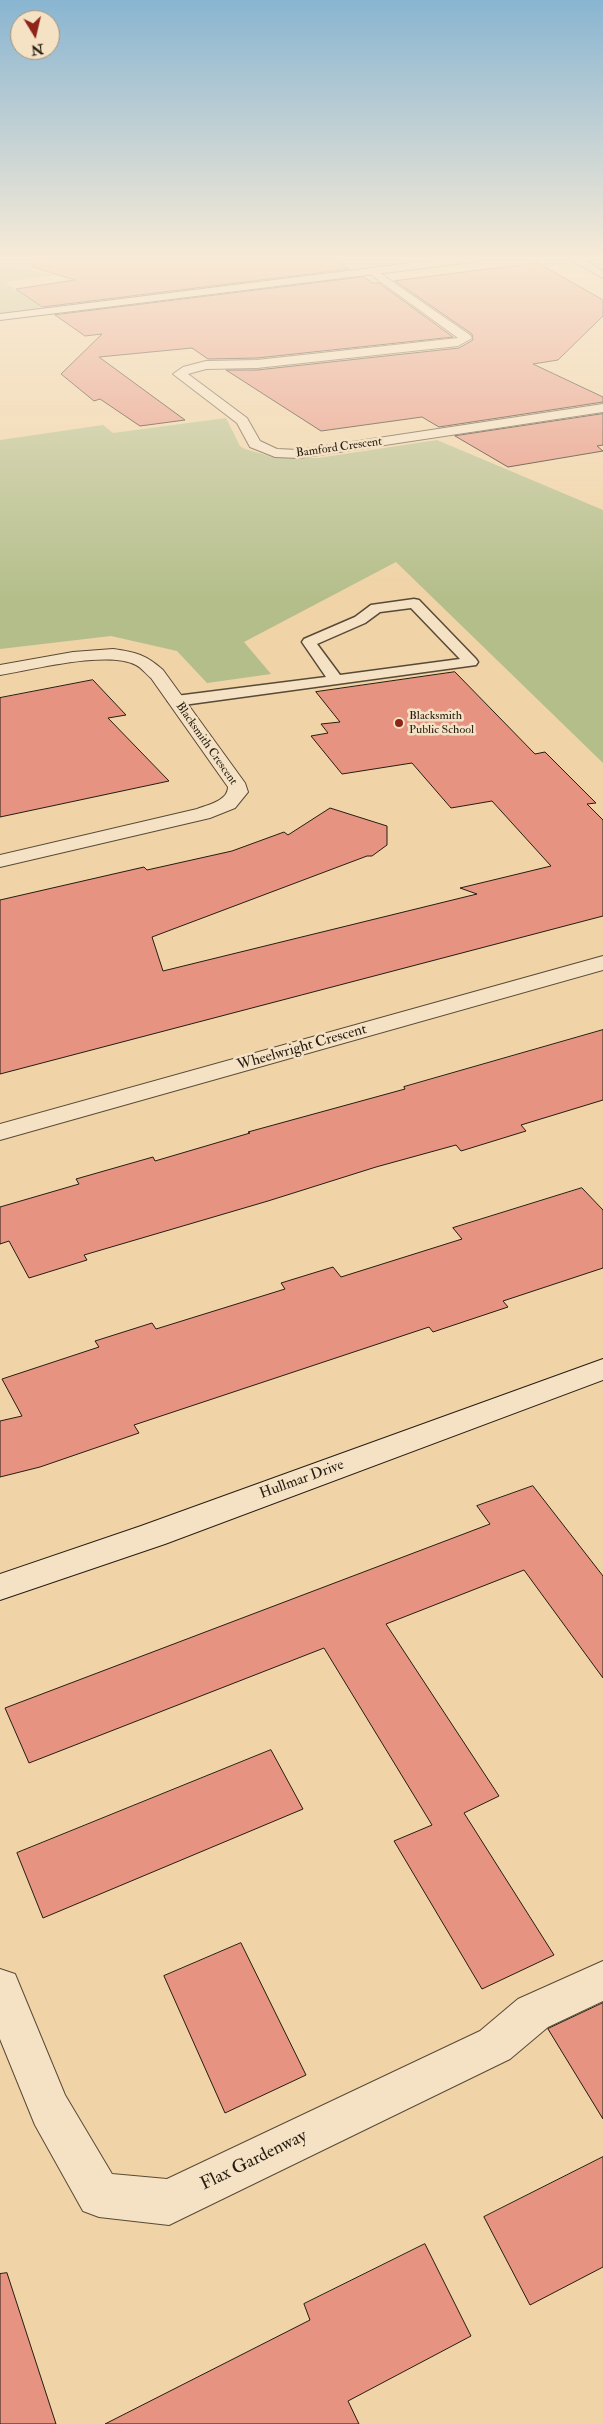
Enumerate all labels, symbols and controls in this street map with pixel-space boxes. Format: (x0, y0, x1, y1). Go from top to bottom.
north arrow (10, 10, 60, 60)
text: N (30, 40, 45, 59)
street label: Bamford Crescent (295, 435, 383, 461)
street label: Blacksmith Crescent (172, 700, 240, 788)
place label: Blacksmith Public School (409, 709, 474, 737)
marker: Blacksmith Public School (393, 717, 405, 729)
street label: Wheelwright Crescent (235, 1021, 369, 1075)
street label: Hullmar Drive (257, 1456, 347, 1504)
street label: Flax Gardenway (197, 2126, 311, 2196)

